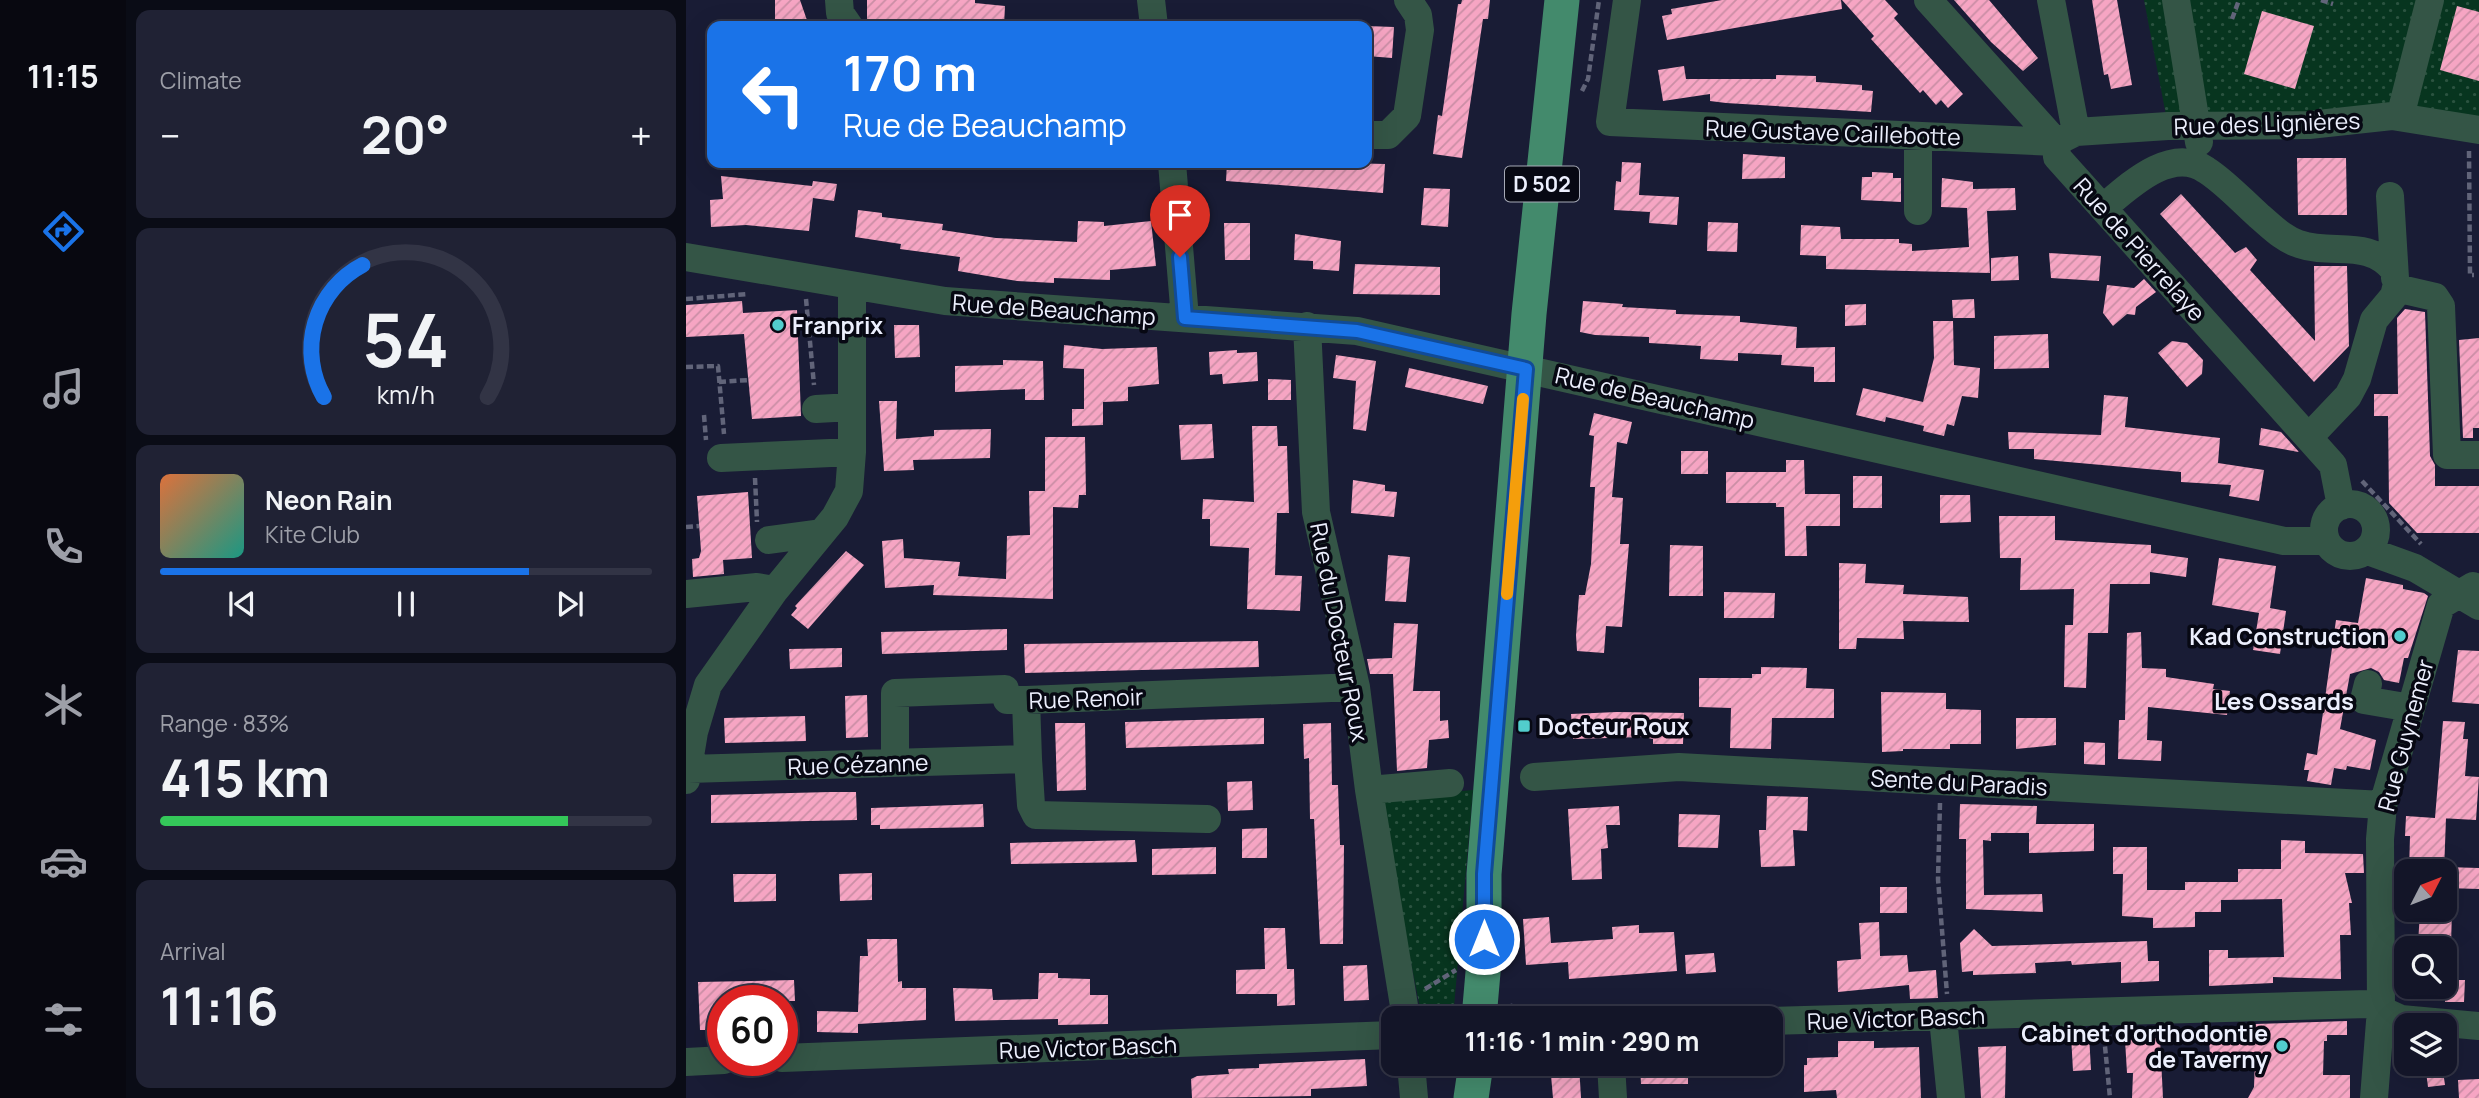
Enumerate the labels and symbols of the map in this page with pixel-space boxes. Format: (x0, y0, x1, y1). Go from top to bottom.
street label: Rue des Lignières (2173, 104, 2361, 142)
street label: Rue Gustave Caillebotte (1705, 112, 1961, 152)
road number: D 502 (1505, 166, 1579, 202)
street label: Rue de Pierrelaye (2067, 170, 2213, 328)
pin (1150, 185, 1210, 257)
street label: Rue de Beauchamp (951, 286, 1157, 332)
place label: Franprix (792, 309, 883, 341)
marker: Franprix (770, 317, 786, 333)
street label: Rue de Beauchamp (1552, 358, 1758, 436)
street label: Rue du Docteur Roux (1303, 520, 1377, 744)
place label: Kad Construction (2189, 620, 2386, 652)
marker: Kad Construction (2392, 628, 2408, 644)
street label: Rue Guynemer (2369, 655, 2441, 815)
street label: Rue Renoir (1028, 680, 1144, 716)
district label: Les Ossards (2214, 684, 2354, 717)
place label: Docteur Roux (1538, 710, 1690, 742)
marker: Docteur Roux (1516, 718, 1532, 734)
street label: Rue Cézanne (787, 746, 929, 782)
street label: Sente du Paradis (1870, 761, 2048, 803)
north arrow (2394, 859, 2457, 922)
position arrow (1447, 902, 1521, 976)
speed limit sign: 60 (707, 985, 798, 1076)
street label: Rue Victor Basch (1806, 999, 1986, 1037)
place label: Cabinet d'orthodontie de Taverny (2021, 1017, 2268, 1075)
street label: Rue Victor Basch (998, 1028, 1178, 1066)
marker: Cabinet d'orthodontie de Taverny (2274, 1038, 2290, 1054)

